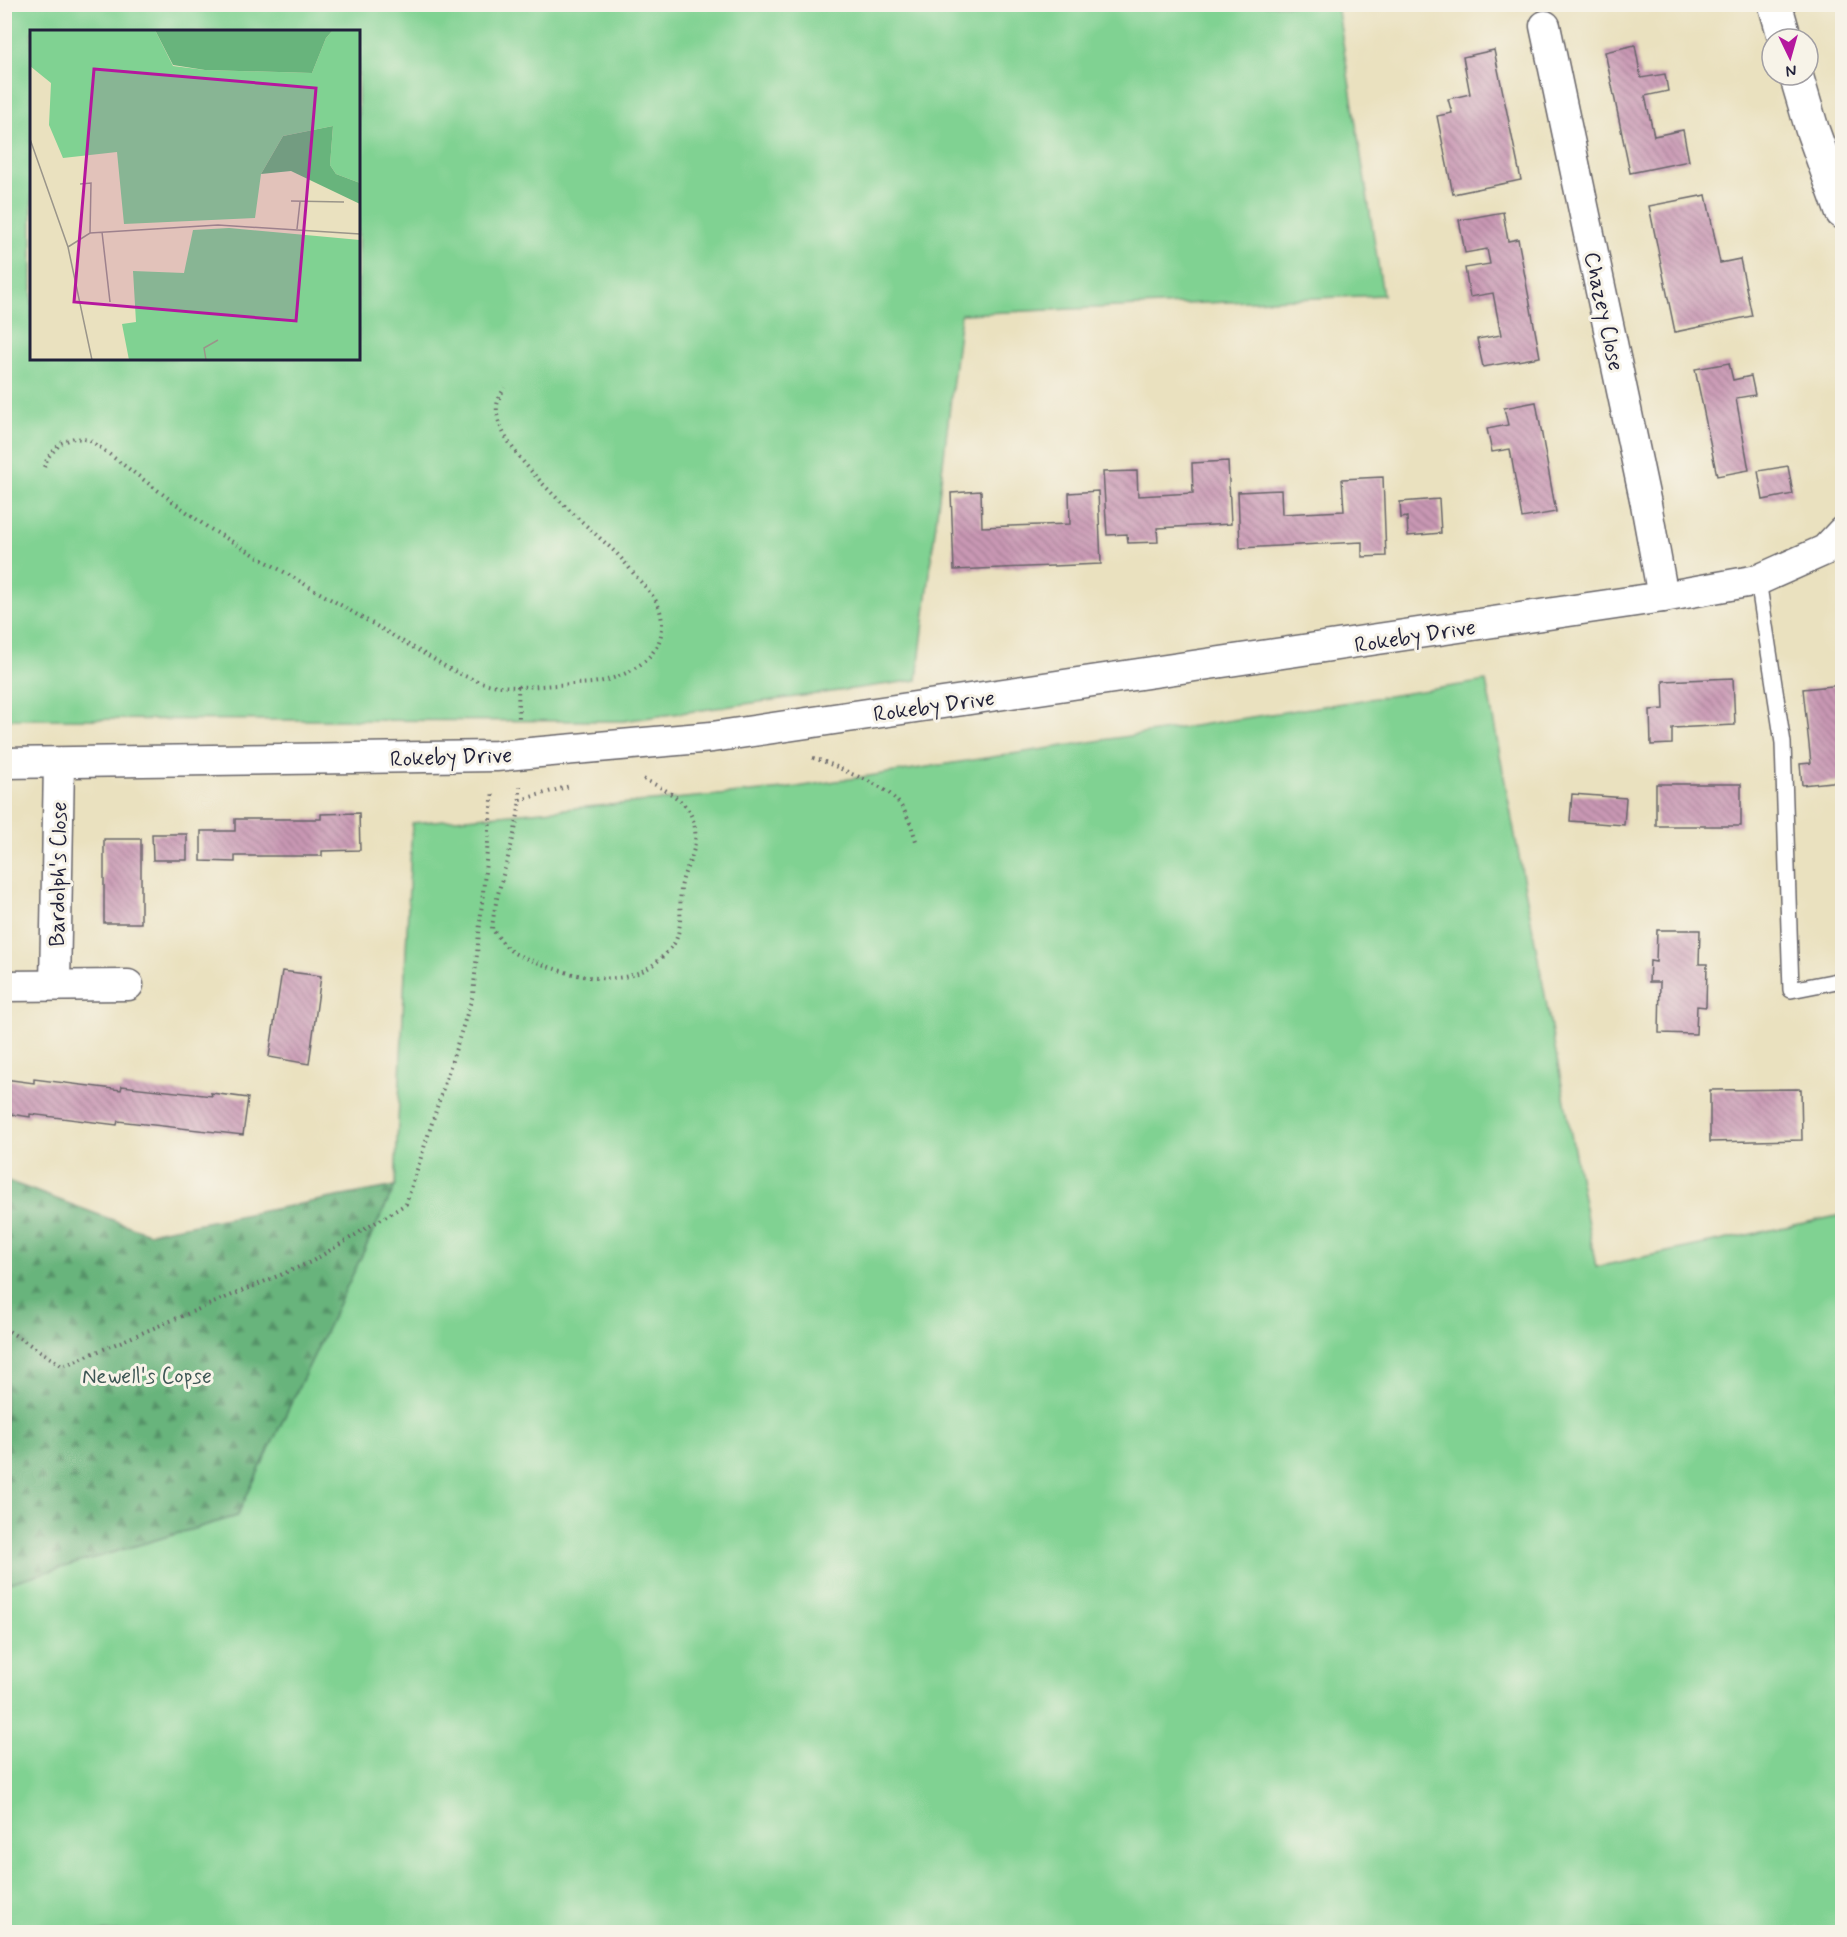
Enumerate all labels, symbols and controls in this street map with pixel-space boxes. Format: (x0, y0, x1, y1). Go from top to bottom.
north arrow (1760, 27, 1820, 87)
inset map (30, 30, 360, 360)
text: N (1785, 60, 1797, 81)
street label: Chazey Close (1577, 249, 1629, 374)
street label: Rokeby Drive (1353, 614, 1478, 660)
street label: Rokeby Drive (872, 685, 997, 729)
street label: Rokeby Drive (389, 742, 513, 774)
street label: Bardolph's Close (44, 801, 74, 947)
park label: Newell's Copse (82, 1363, 212, 1391)

